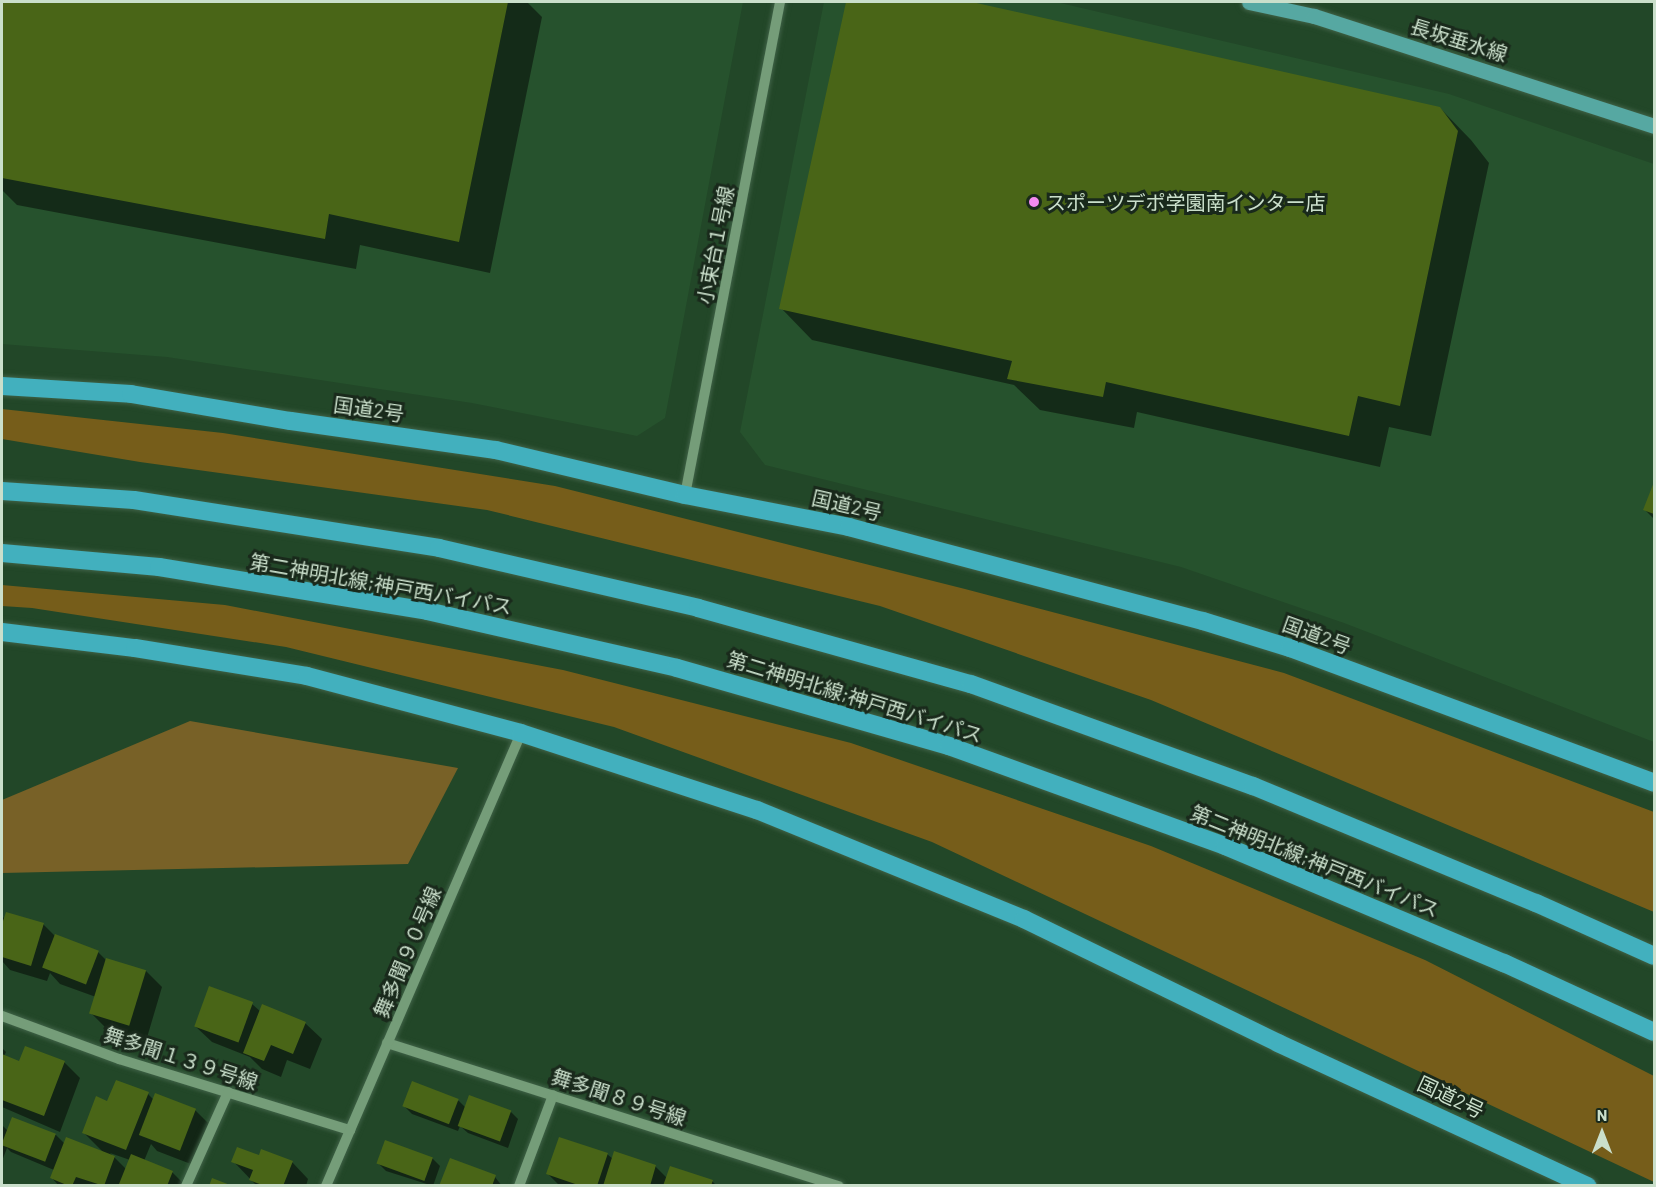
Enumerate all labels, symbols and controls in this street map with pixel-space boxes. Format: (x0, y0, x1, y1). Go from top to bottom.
street label: 長坂垂水線 (1408, 14, 1510, 66)
street label: 小束台１号線 (692, 184, 738, 306)
place label: スポーツデポ学園南インター店 (1046, 190, 1326, 214)
marker: スポーツデポ学園南インター店 (1027, 195, 1041, 209)
street label: 国道2号 (332, 392, 406, 426)
street label: 国道2号 (810, 485, 884, 525)
street label: 第二神明北線;神戸西バイパス (248, 549, 514, 619)
street label: 国道2号 (1280, 612, 1354, 658)
street label: 第二神明北線;神戸西バイパス (724, 647, 986, 747)
street label: 第二神明北線;神戸西バイパス (1187, 800, 1443, 922)
street label: 舞多聞９０号線 (369, 883, 445, 1021)
street label: 舞多聞１３９号線 (101, 1022, 261, 1094)
street label: 舞多聞８９号線 (549, 1064, 689, 1130)
street label: 国道2号 (1414, 1071, 1488, 1123)
north arrow (1572, 1103, 1632, 1163)
text: N (1597, 1105, 1607, 1124)

